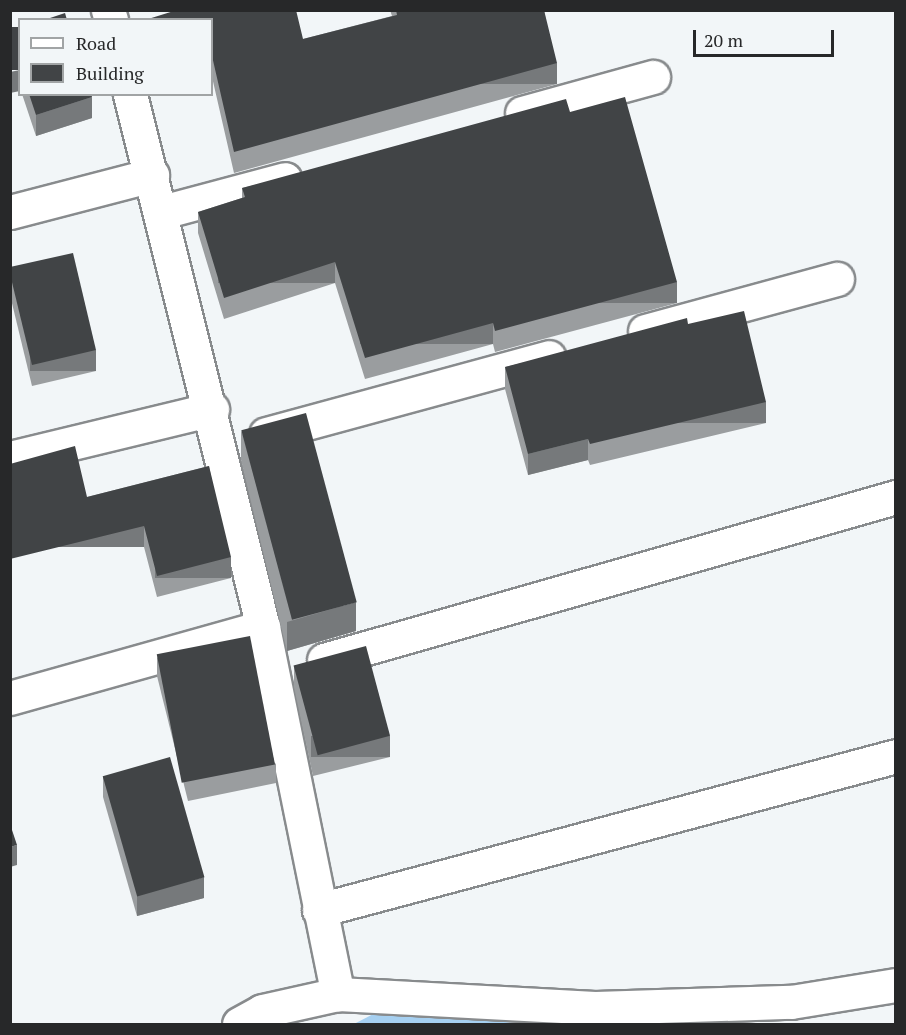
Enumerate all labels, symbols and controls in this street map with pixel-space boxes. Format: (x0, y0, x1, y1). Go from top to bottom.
legend (18, 18, 213, 96)
scale bar (696, 18, 837, 56)
text: 20 m (704, 28, 743, 52)
text: Road (76, 31, 116, 55)
text: Building (76, 61, 144, 85)

